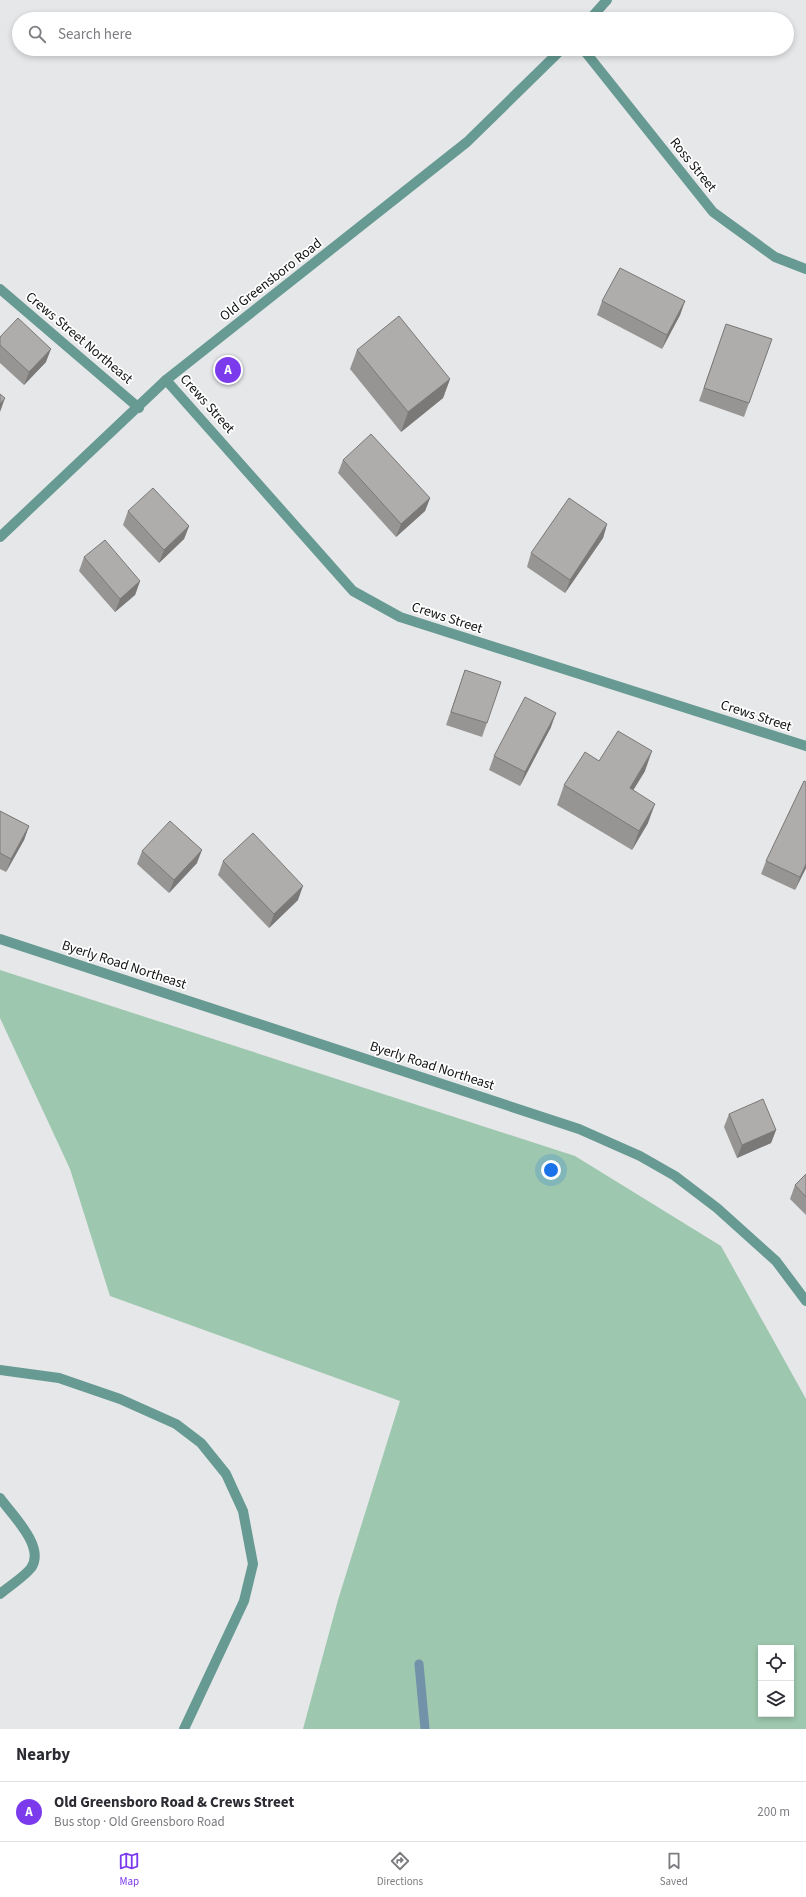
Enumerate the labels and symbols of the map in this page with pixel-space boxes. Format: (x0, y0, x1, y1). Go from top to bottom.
street label: Ross Street (665, 133, 721, 197)
street label: Old Greensboro Road (216, 234, 326, 326)
street label: Crews Street Northeast (21, 287, 137, 389)
pin: A (215, 355, 241, 385)
street label: Crews Street (175, 370, 239, 438)
street label: Crews Street (409, 597, 485, 639)
street label: Crews Street (718, 695, 794, 737)
street label: Byerly Road Northeast (59, 935, 189, 995)
street label: Byerly Road Northeast (367, 1036, 497, 1096)
your location (541, 1160, 561, 1180)

